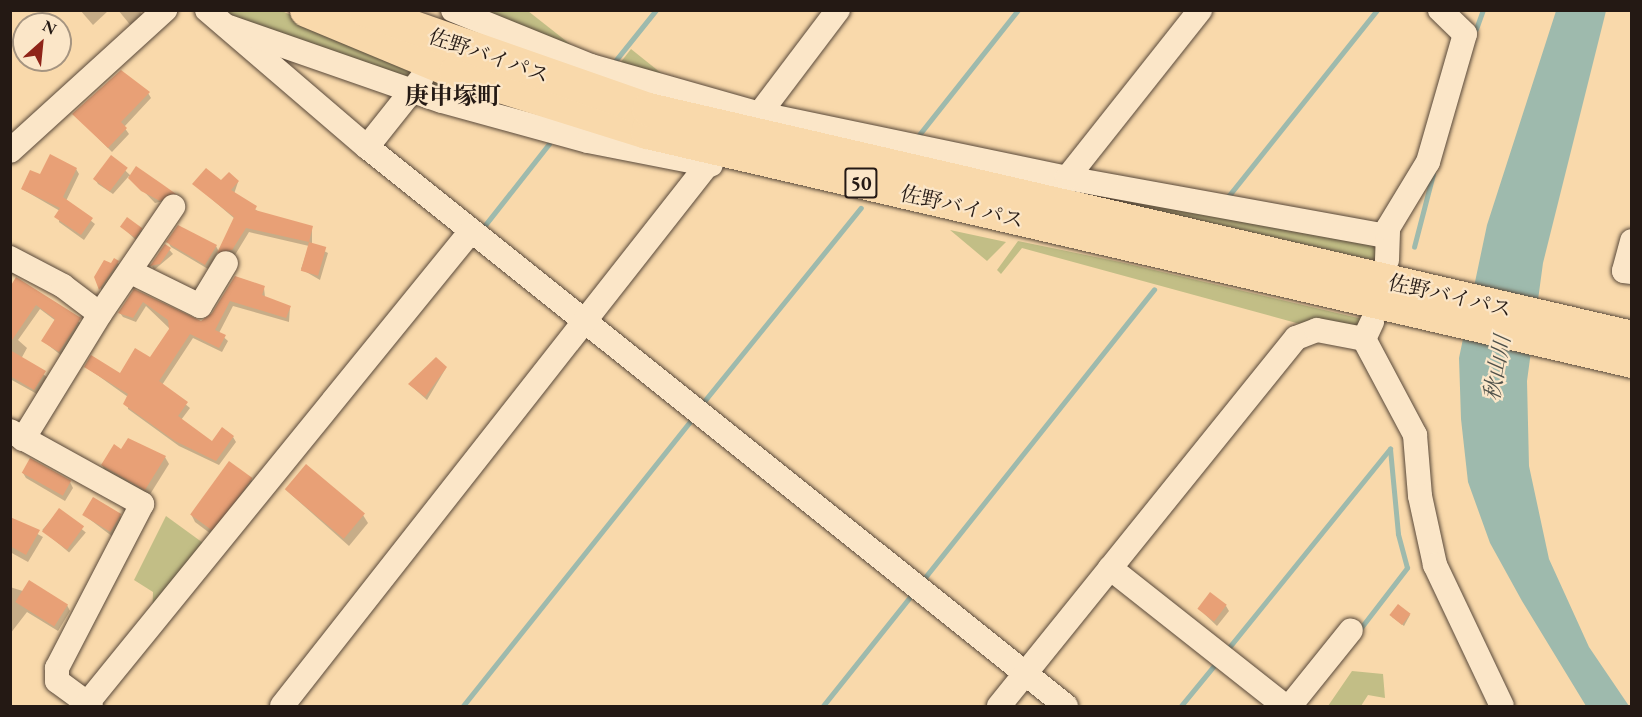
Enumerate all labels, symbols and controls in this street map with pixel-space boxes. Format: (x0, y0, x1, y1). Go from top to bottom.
north arrow (12, 12, 72, 72)
text: N (39, 15, 60, 40)
street label: 佐野バイパス (425, 24, 553, 88)
district label: 庚申塚町 (405, 82, 501, 110)
road number: 50 (843, 166, 879, 200)
street label: 佐野バイパス (898, 181, 1026, 233)
street label: 佐野バイパス (1386, 270, 1514, 322)
water label: 秋山川 (1478, 333, 1516, 403)

